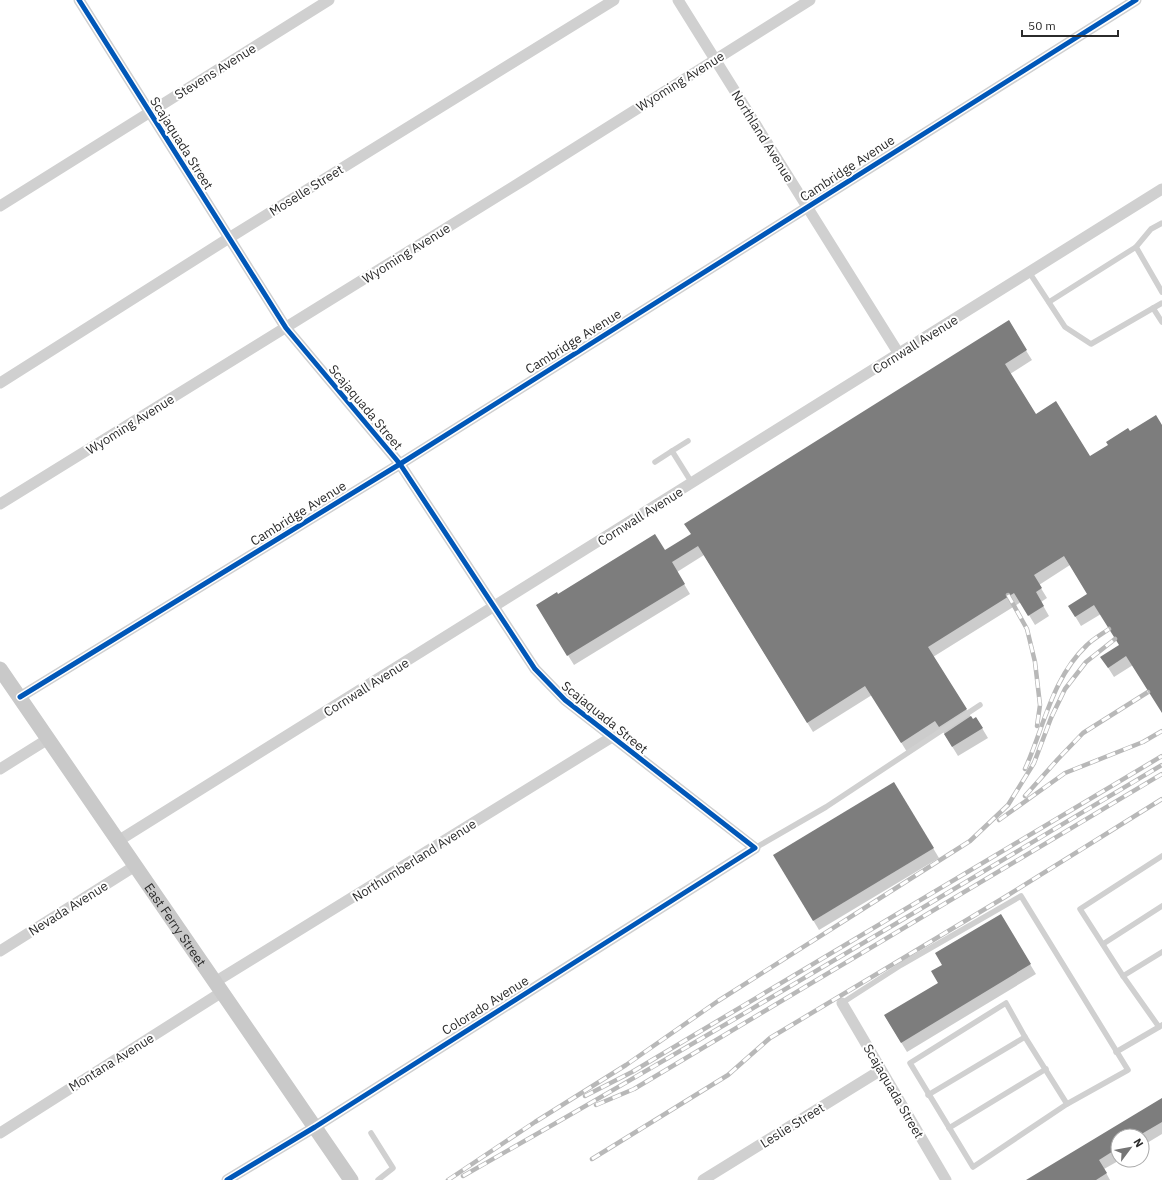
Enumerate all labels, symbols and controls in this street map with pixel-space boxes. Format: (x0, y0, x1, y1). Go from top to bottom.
scale bar (1022, 12, 1118, 38)
text: 50 m (1028, 18, 1056, 33)
street label: Stevens Avenue (171, 40, 259, 103)
street label: Wyoming Avenue (633, 48, 727, 115)
street label: Northland Avenue (728, 87, 798, 185)
street label: Scajaquada Street (146, 94, 217, 193)
street label: Cambridge Avenue (797, 131, 898, 205)
street label: Moselle Street (266, 161, 346, 220)
street label: Wyoming Avenue (359, 220, 453, 287)
street label: Cambridge Avenue (522, 305, 624, 378)
street label: Cornwall Avenue (869, 311, 961, 378)
street label: Scajaquada Street (325, 361, 406, 454)
street label: Wyoming Avenue (83, 391, 177, 458)
street label: Cambridge Avenue (247, 477, 349, 550)
street label: Cornwall Avenue (594, 483, 686, 550)
street label: Cornwall Avenue (320, 654, 412, 721)
street label: Scajaquada Street (558, 677, 651, 757)
street label: Northumberland Avenue (349, 815, 480, 906)
street label: Nevada Avenue (25, 877, 111, 940)
street label: East Ferry Street (140, 880, 210, 970)
street label: Colorado Avenue (439, 972, 532, 1039)
street label: Montana Avenue (65, 1029, 157, 1095)
street label: Scajaquada Street (860, 1041, 928, 1142)
street label: Leslie Street (757, 1099, 828, 1152)
north arrow (1110, 1128, 1150, 1168)
text: N (1130, 1136, 1147, 1150)

